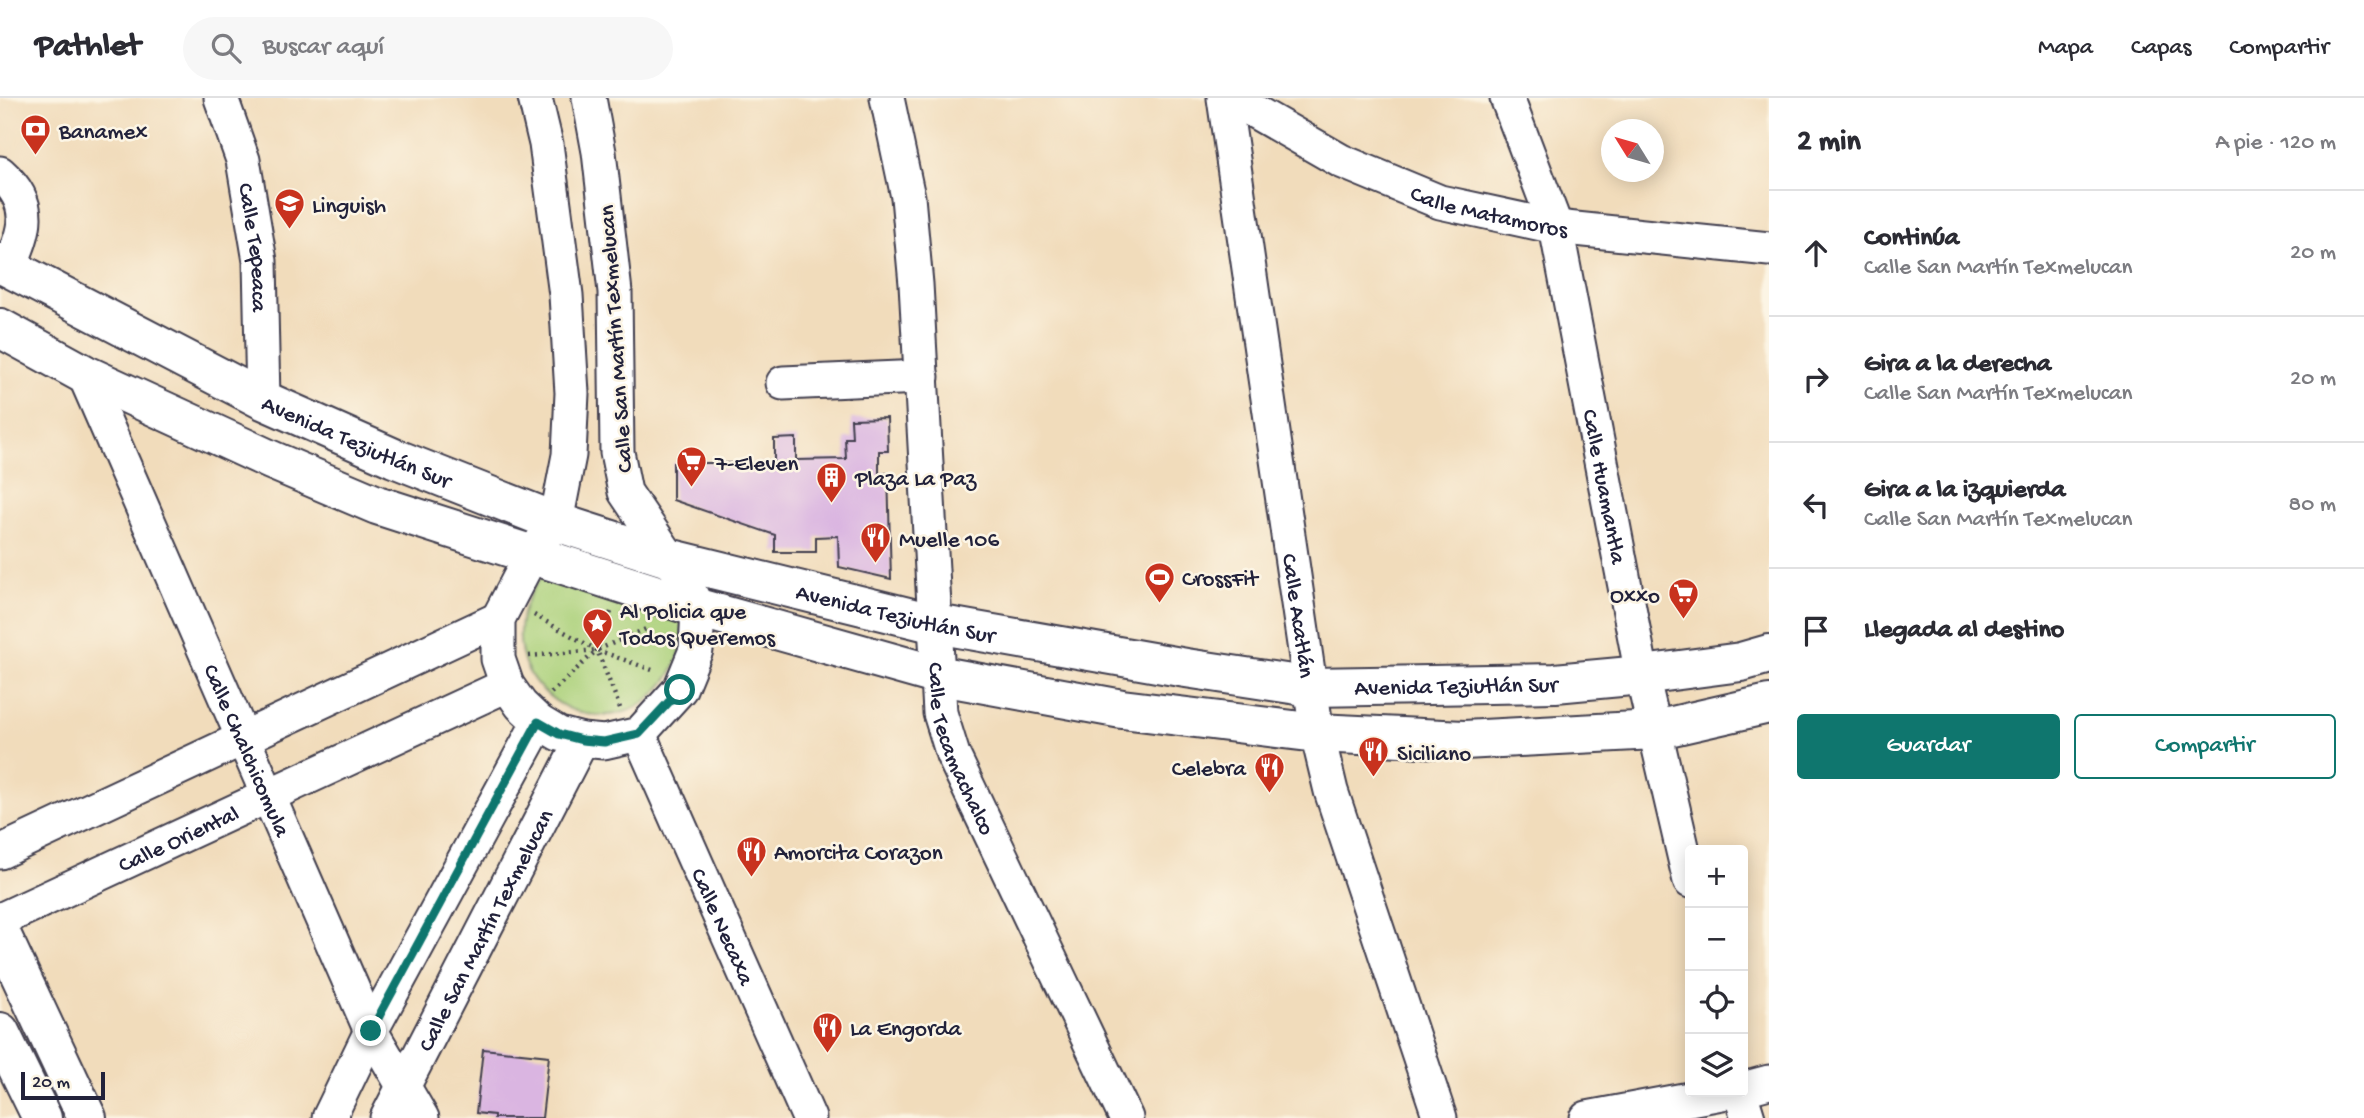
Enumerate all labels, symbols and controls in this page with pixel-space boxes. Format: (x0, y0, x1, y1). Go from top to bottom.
search box (183, 17, 673, 80)
text: Pathlet (35, 29, 141, 67)
icon: search (207, 29, 245, 67)
text: Buscar aquí (263, 33, 384, 64)
text: Mapa (2038, 34, 2093, 63)
text: Capas (2131, 34, 2191, 63)
text: Compartir (2229, 34, 2329, 63)
bank icon: Banamex (19, 113, 53, 157)
north arrow (1601, 119, 1664, 182)
place label: Banamex (58, 120, 148, 147)
text: 2 min (1797, 126, 1861, 161)
text: A pie · 120 m (2215, 130, 2336, 157)
street label: Calle Tepeaca (230, 181, 271, 313)
street label: Calle Matamoros (1406, 181, 1569, 245)
school or university icon: Linguish (272, 187, 306, 231)
place label: Linguish (312, 194, 386, 221)
street label: Calle San Martín Texmelucan (595, 204, 640, 474)
text: Continúa (1864, 224, 1959, 255)
icon: ahead (1797, 234, 1835, 272)
text: 20 m (2290, 240, 2336, 267)
text: Calle San Martín Texmelucan (1864, 255, 2133, 282)
text: Gira a la derecha (1864, 350, 2051, 381)
icon: right (1797, 360, 1835, 398)
text: 20 m (2290, 366, 2336, 393)
text: Calle San Martín Texmelucan (1864, 381, 2133, 408)
street label: Avenida Teziutlán Sur (257, 391, 456, 497)
street label: Calle Huamantla (1574, 407, 1631, 568)
supermarket icon: 7-Eleven (675, 445, 709, 489)
place label: 7-Eleven (714, 452, 798, 479)
building icon: Plaza La Paz (815, 460, 849, 504)
place label: Plaza La Paz (854, 467, 977, 494)
text: Gira a la izquierda (1864, 476, 2066, 507)
icon: left (1797, 486, 1835, 524)
text: 80 m (2289, 492, 2336, 519)
text: Calle San Martín Texmelucan (1864, 507, 2133, 534)
restaurant icon: Muelle 106 (859, 521, 893, 565)
place label: Muelle 106 (899, 528, 999, 555)
street label: Calle Acatlán (1274, 552, 1319, 680)
sports icon: CrossFit (1142, 560, 1176, 604)
place label: CrossFit (1182, 567, 1259, 594)
supermarket icon: Oxxo (1666, 577, 1700, 621)
street label: Avenida Teziutlán Sur (793, 580, 999, 651)
place label: Oxxo (1610, 584, 1660, 611)
place label: Al Policia que Todos Queremos (618, 600, 776, 653)
place icon: Al Policia que Todos Queremos (580, 606, 614, 650)
icon: arrive (1797, 612, 1835, 650)
text: Llegada al destino (1864, 616, 2064, 647)
street label: Calle Chalchicomula (195, 661, 295, 843)
street label: Calle Tecamachalco (920, 662, 999, 840)
street label: Avenida Teziutlán Sur (1354, 673, 1560, 703)
route start (664, 674, 695, 705)
button: Guardar (1797, 714, 2060, 779)
button: Compartir (2074, 714, 2336, 779)
restaurant icon: Siciliano (1357, 735, 1391, 779)
place label: Siciliano (1397, 742, 1471, 769)
restaurant icon: Celebra (1252, 750, 1286, 794)
place label: Celebra (1172, 757, 1247, 784)
street label: Calle Oriental (115, 801, 244, 880)
street label: Calle San Martín Texmelucan (414, 806, 561, 1057)
restaurant icon: Amorcita Corazon (734, 834, 768, 878)
place label: Amorcita Corazon (774, 841, 943, 868)
map controls (1685, 845, 1748, 1097)
button: + (1685, 845, 1748, 908)
street label: Calle Necaxa (683, 865, 759, 991)
button: − (1685, 908, 1748, 971)
button: locate (1685, 971, 1748, 1034)
restaurant icon: La Engorda (810, 1010, 844, 1054)
route end (355, 1015, 386, 1046)
place label: La Engorda (850, 1017, 963, 1044)
button: layers (1685, 1034, 1748, 1097)
scale bar (21, 1069, 105, 1101)
text: 20 m (32, 1072, 70, 1095)

